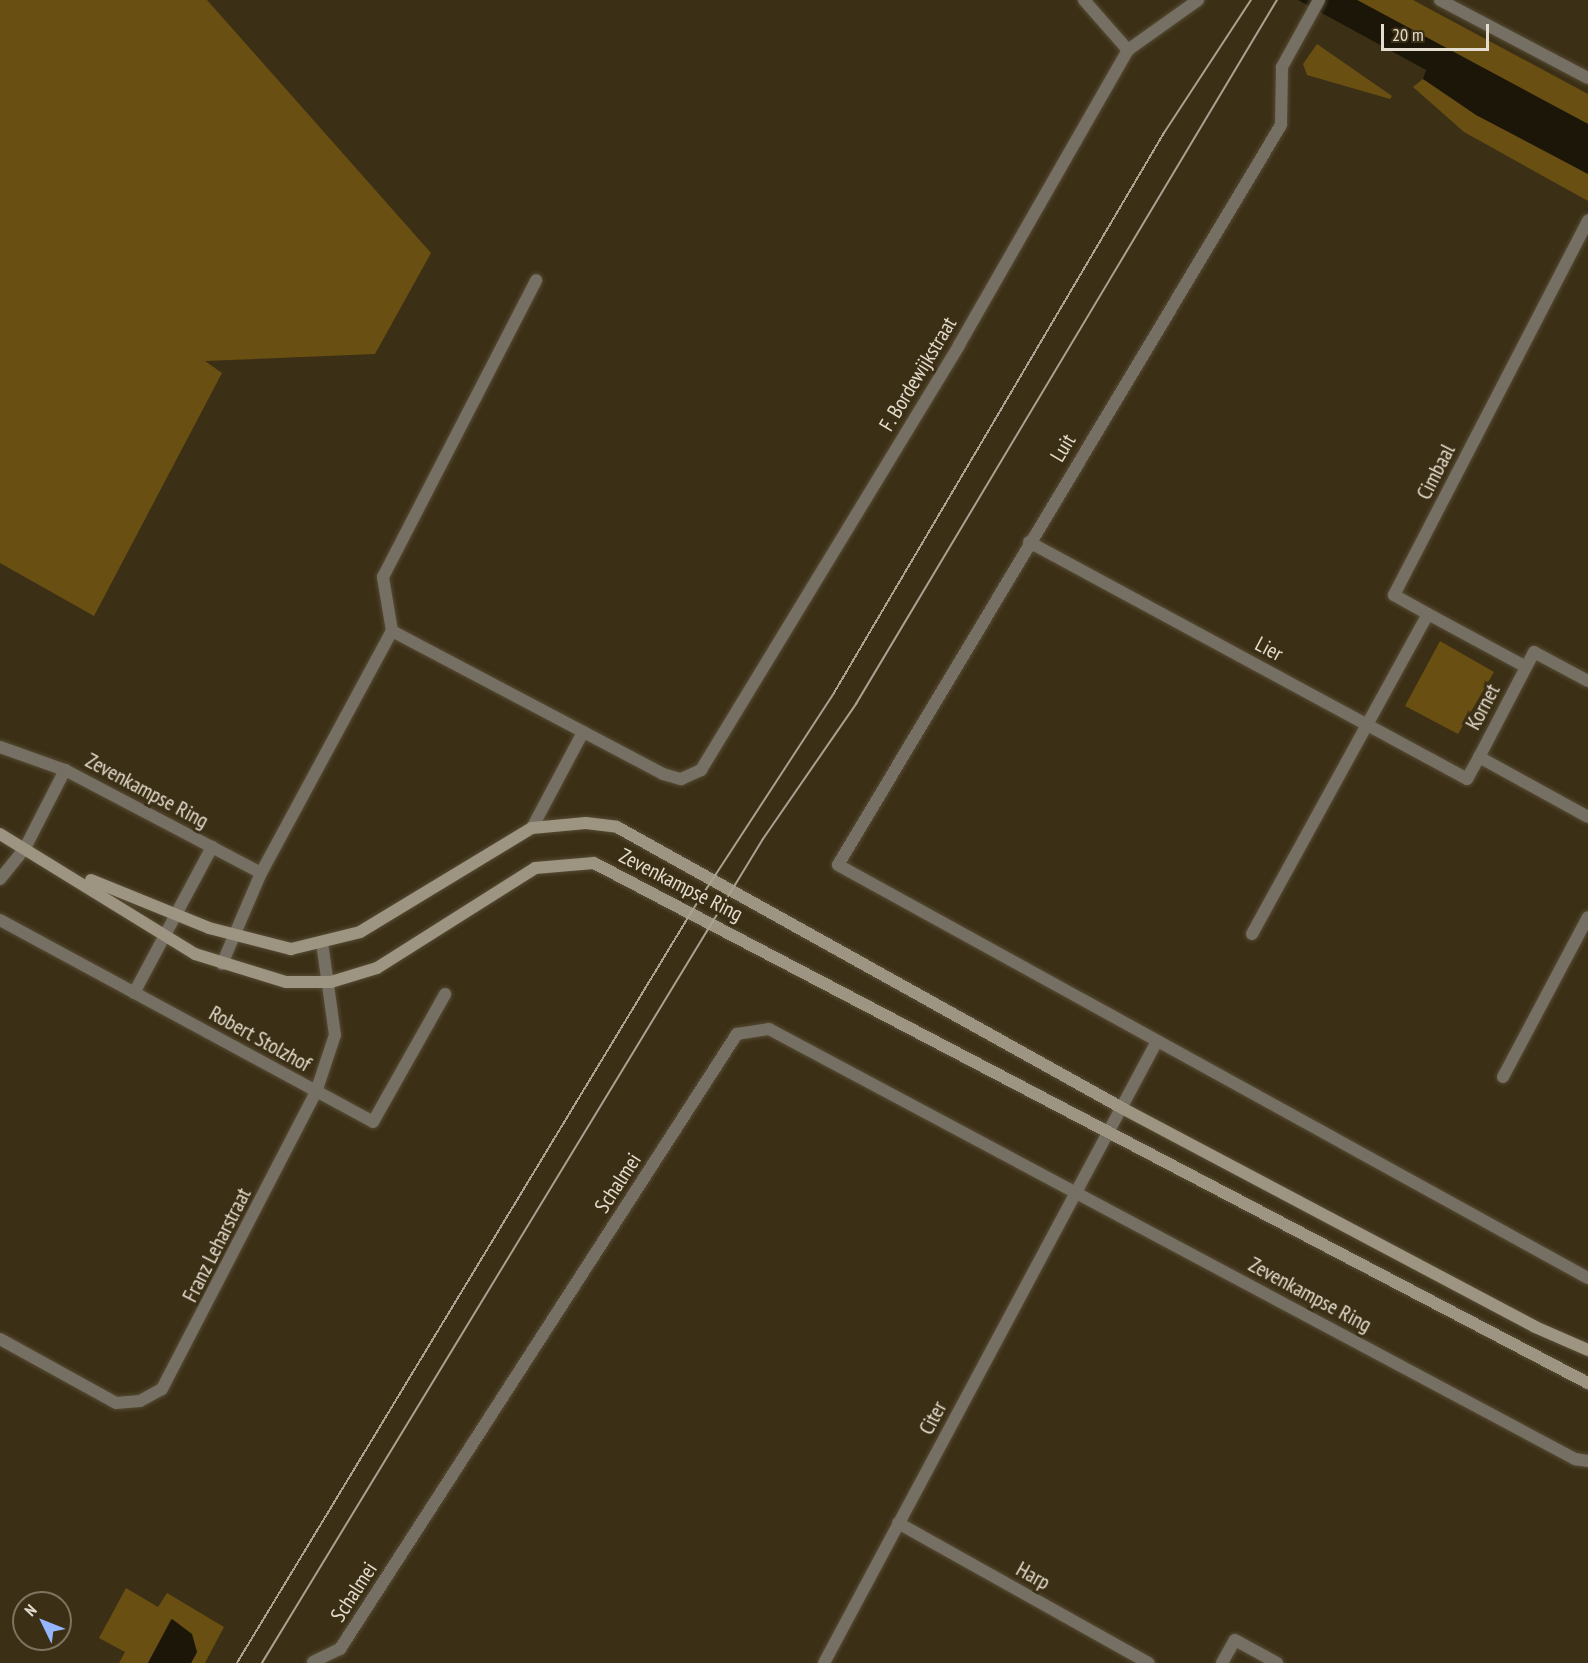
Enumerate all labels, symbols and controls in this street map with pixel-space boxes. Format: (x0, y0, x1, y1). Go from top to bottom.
scale bar (1384, 12, 1492, 50)
text: 20 m (1392, 23, 1424, 46)
street label: F. Bordewijkstraat (874, 312, 962, 436)
street label: Luit (1045, 430, 1081, 466)
street label: Cimbaal (1411, 440, 1461, 504)
street label: Lier (1251, 631, 1287, 667)
street label: Kornet (1461, 680, 1505, 734)
street label: Zevenkampse Ring (81, 748, 213, 834)
street label: Zevenkampse Ring (615, 843, 747, 927)
street label: Robert Stolzhof (205, 1001, 315, 1077)
street label: Schalmei (589, 1149, 647, 1217)
street label: Franz Leharstraat (177, 1184, 257, 1306)
street label: Zevenkampse Ring (1244, 1252, 1376, 1338)
street label: Citer (914, 1397, 952, 1439)
street label: Harp (1012, 1557, 1054, 1595)
street label: Schalmei (325, 1558, 383, 1626)
north arrow (12, 1591, 72, 1651)
text: N (20, 1600, 41, 1620)

